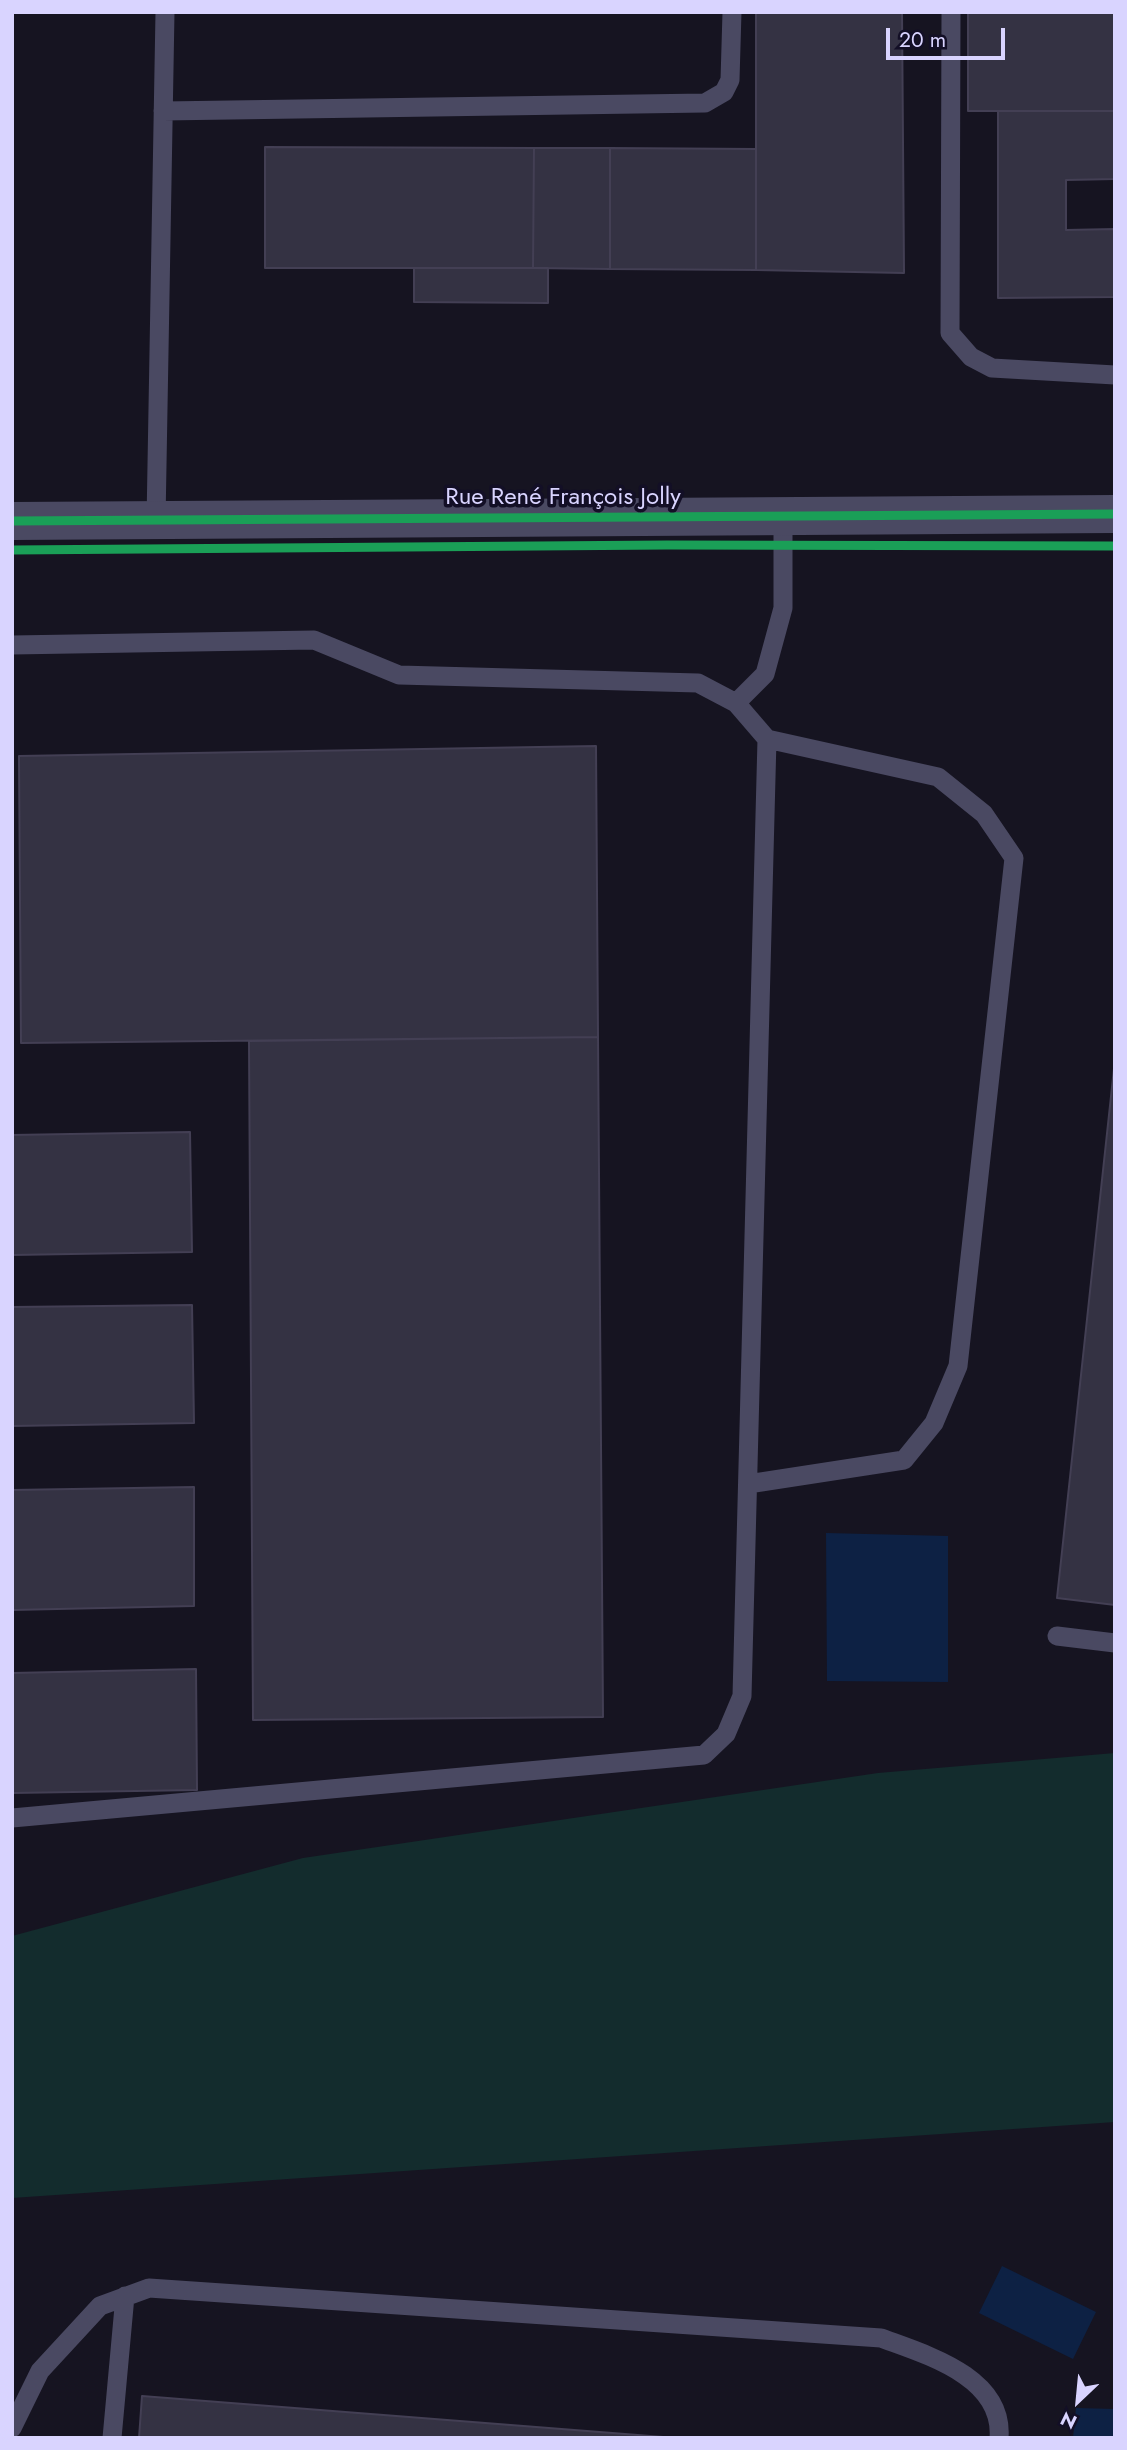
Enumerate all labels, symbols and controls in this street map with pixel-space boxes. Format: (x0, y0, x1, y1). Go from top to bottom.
scale bar (889, 14, 1008, 58)
text: 20 m (899, 25, 946, 55)
street label: Rue René François Jolly (445, 484, 681, 512)
north arrow (1043, 2366, 1113, 2436)
text: N (1056, 2405, 1081, 2436)

